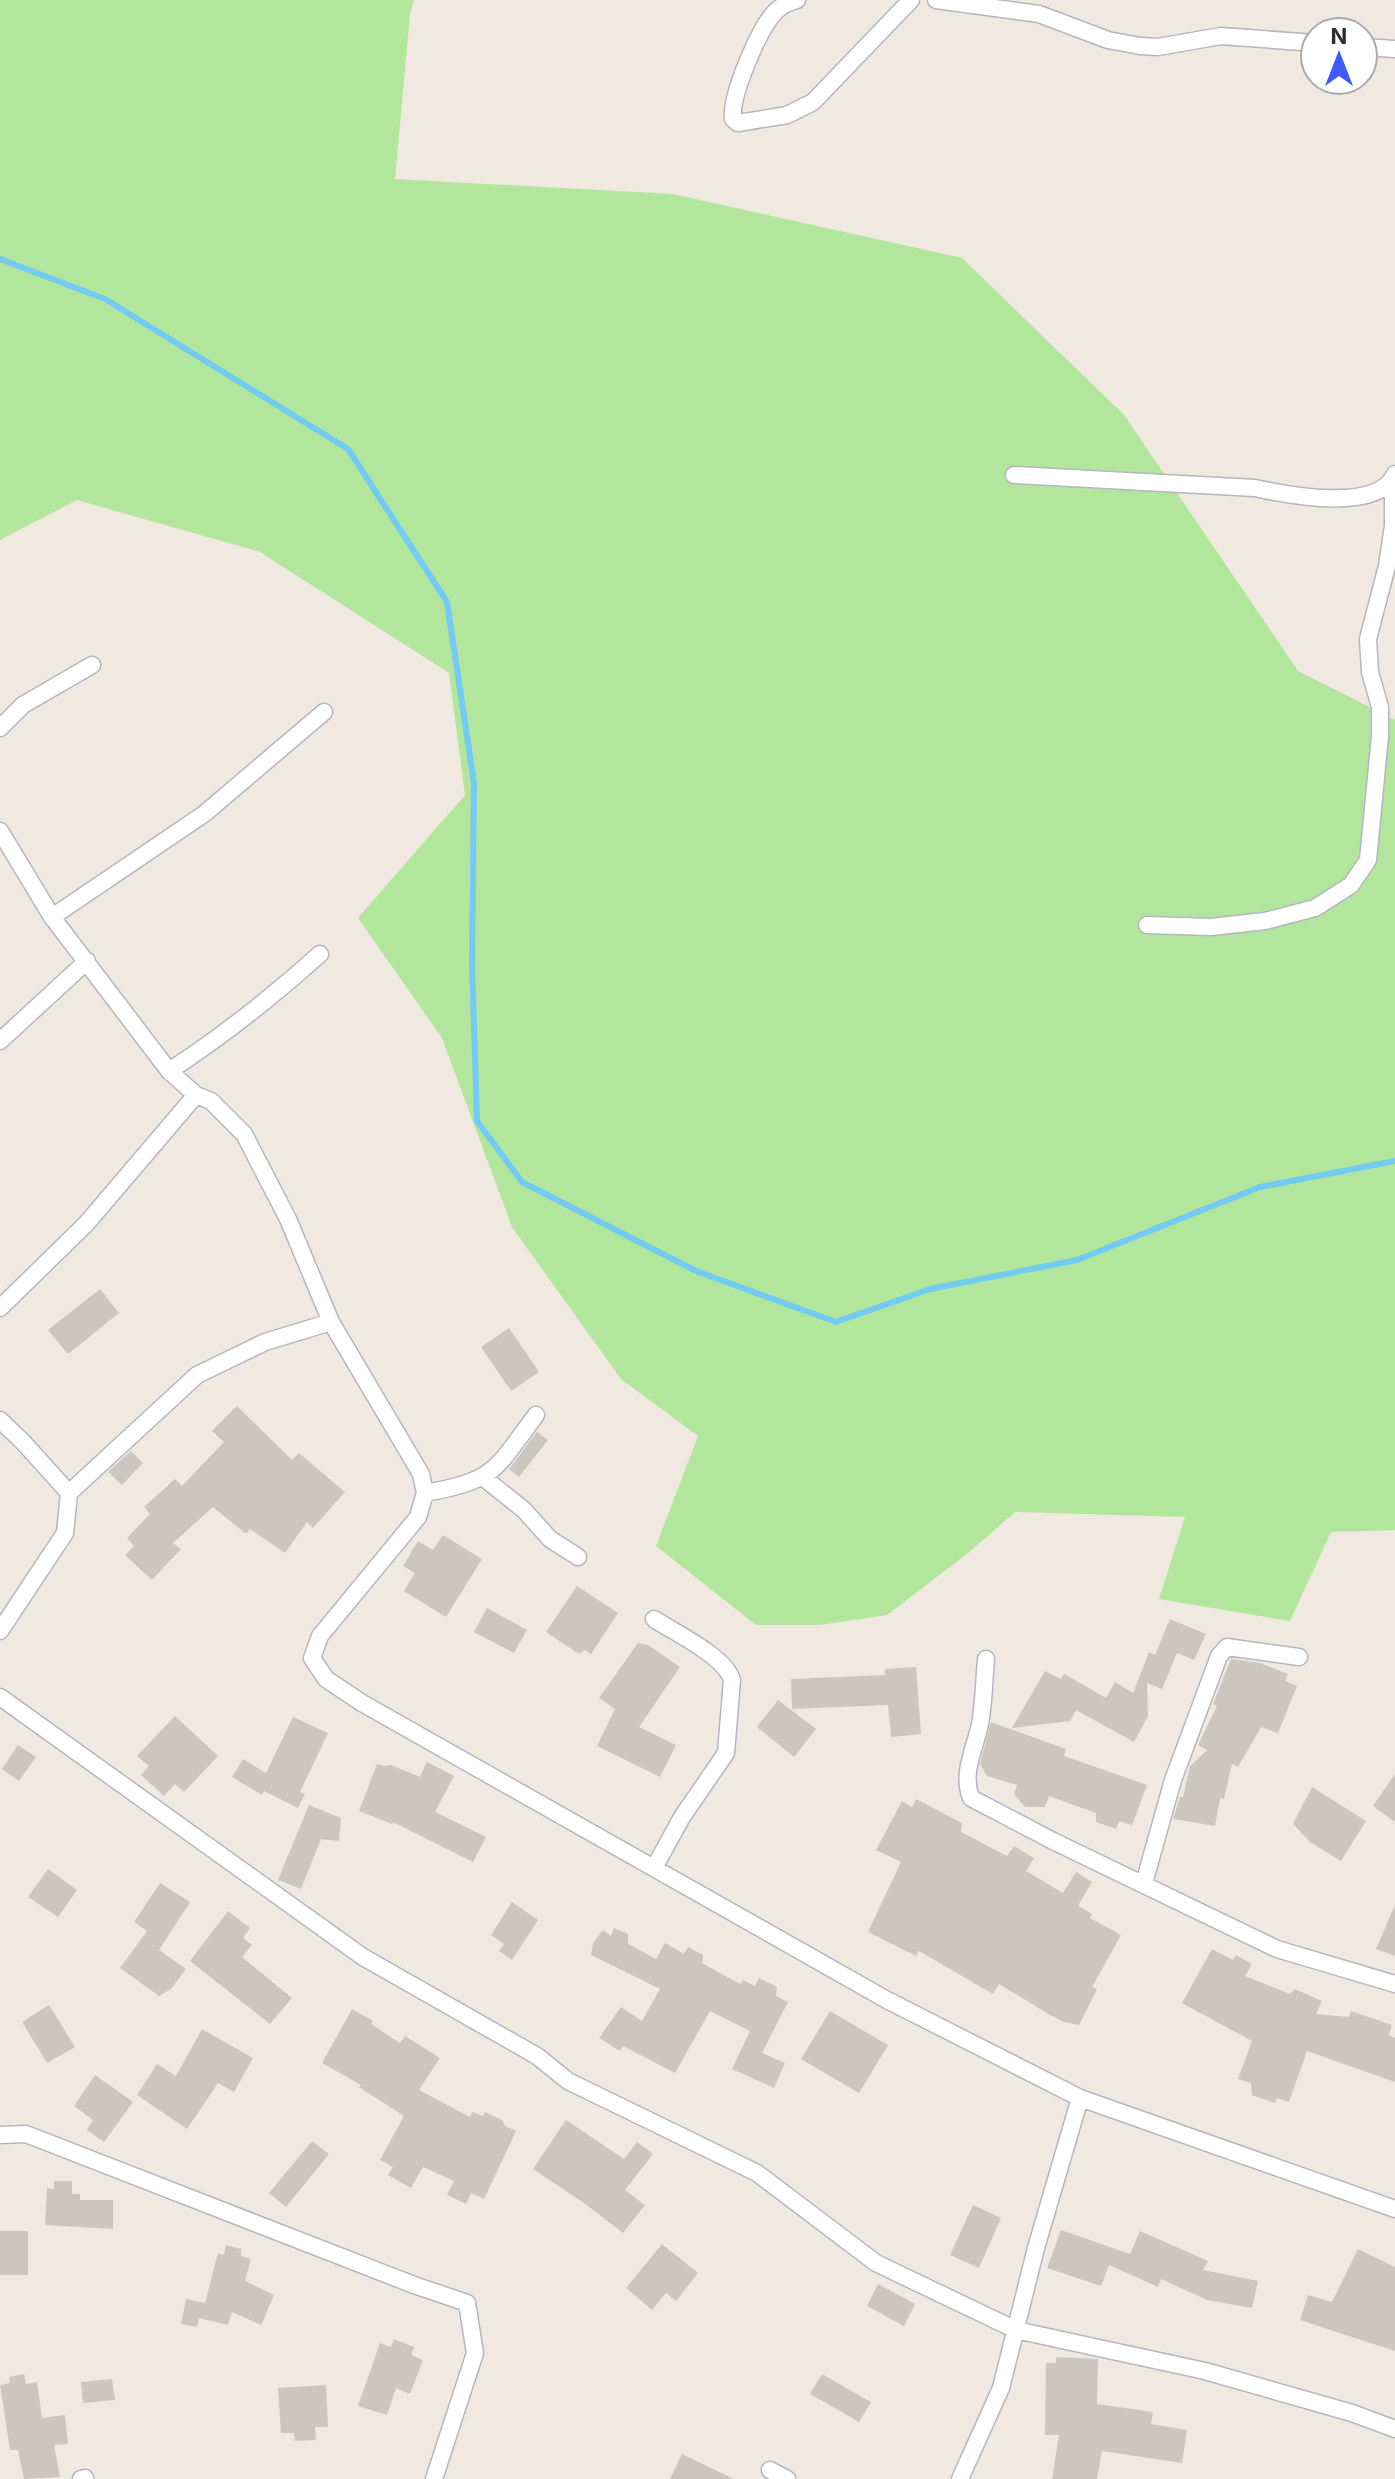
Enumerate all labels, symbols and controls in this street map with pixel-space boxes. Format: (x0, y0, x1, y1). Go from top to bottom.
north arrow (1299, 16, 1379, 96)
text: N (1331, 23, 1347, 49)

